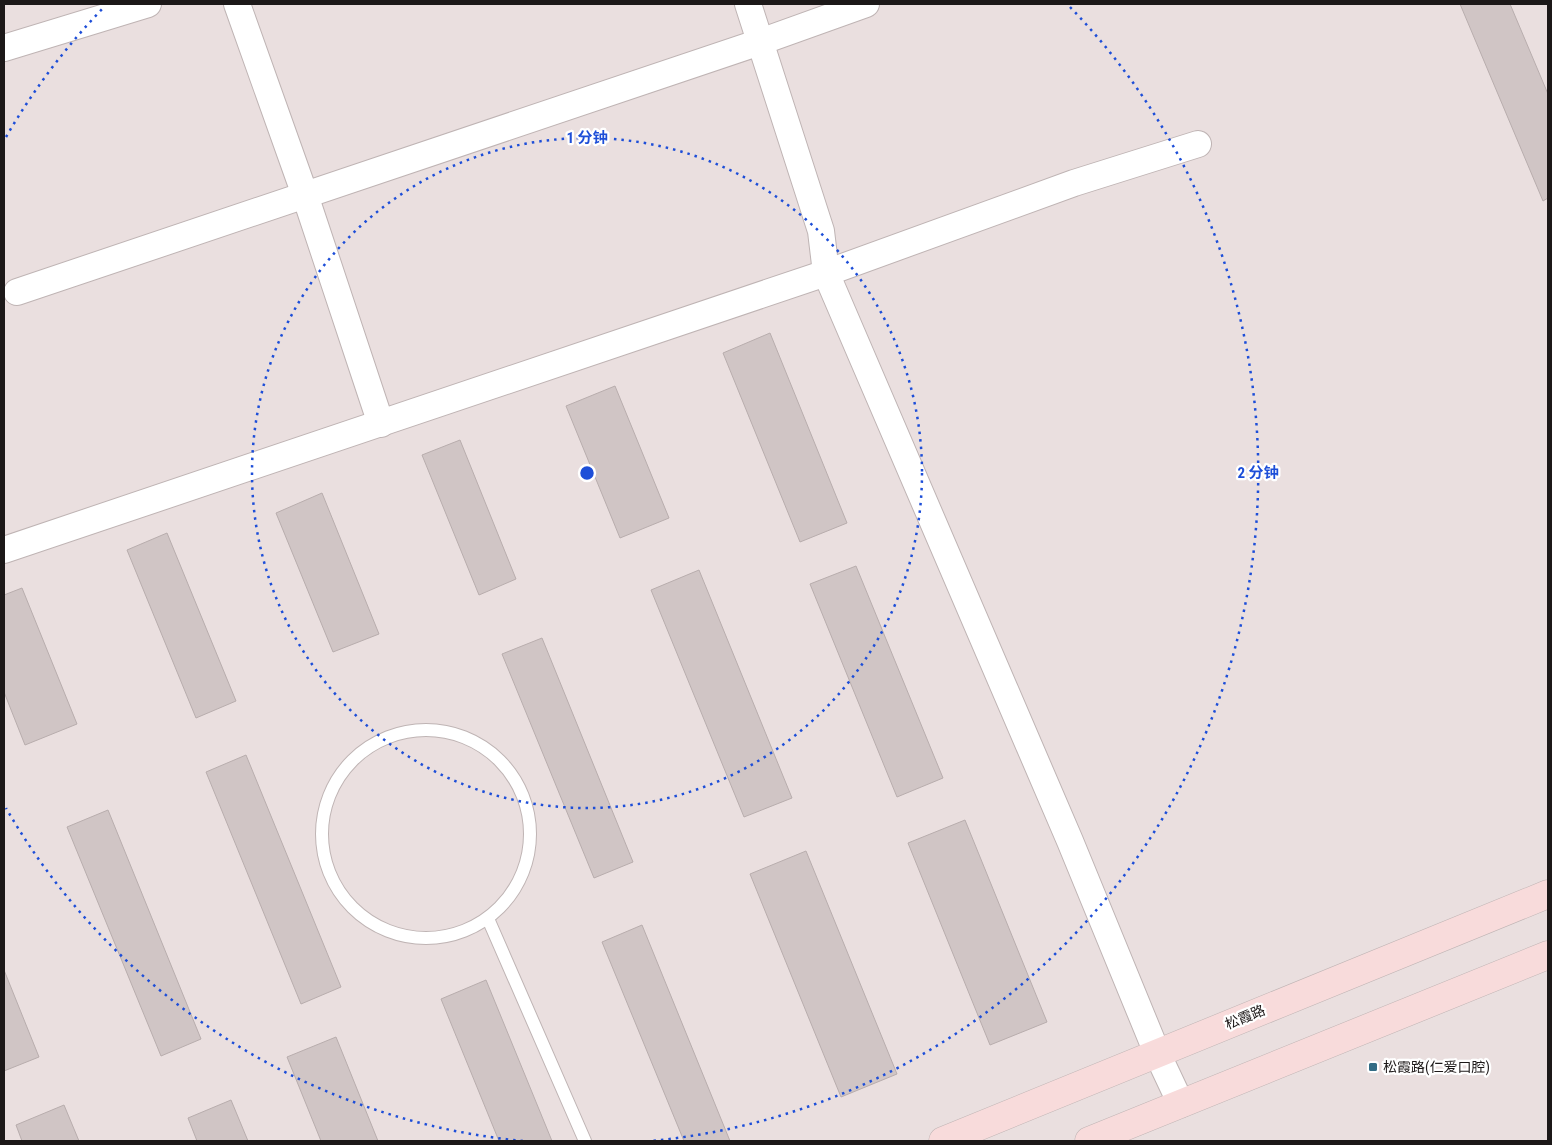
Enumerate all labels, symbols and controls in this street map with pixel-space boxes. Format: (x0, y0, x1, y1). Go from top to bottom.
text: 1 分钟 (566, 129, 608, 147)
centre of rings (578, 464, 596, 482)
text: 2 分钟 (1237, 464, 1279, 482)
street label: 松霞路 (1223, 1002, 1267, 1032)
place label: 松霞路(仁爱口腔) (1383, 1059, 1490, 1076)
marker: 松霞路(仁爱口腔) (1367, 1061, 1379, 1073)

